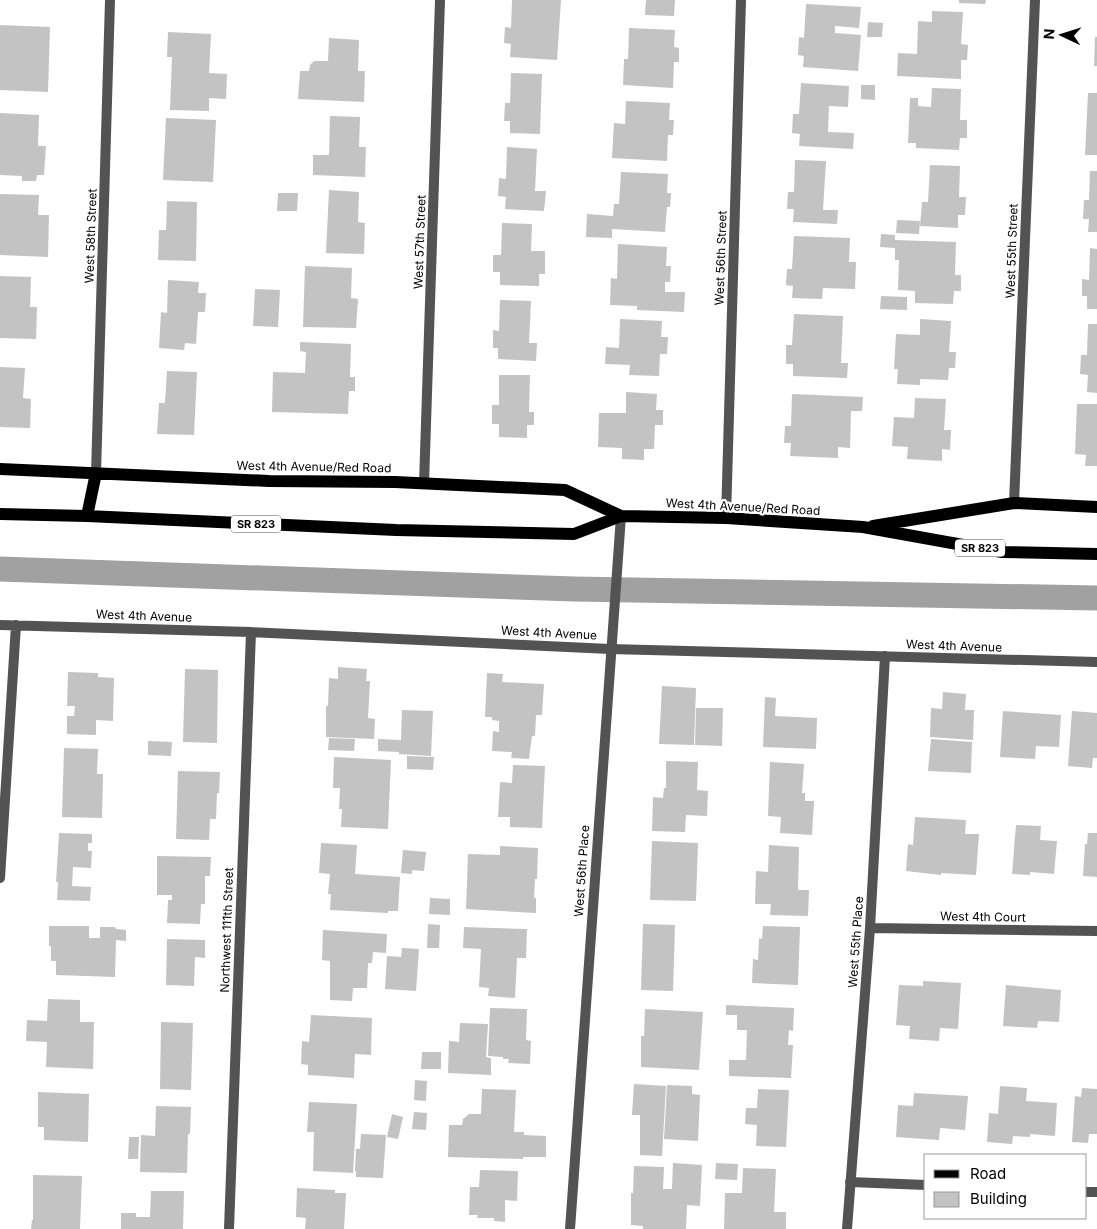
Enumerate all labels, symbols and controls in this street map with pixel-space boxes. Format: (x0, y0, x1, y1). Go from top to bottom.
north arrow (1037, 10, 1087, 60)
text: N (1040, 28, 1057, 40)
street label: West 58th Street (81, 188, 100, 284)
street label: West 57th Street (410, 195, 429, 289)
street label: West 55th Street (1002, 203, 1021, 299)
street label: West 56th Street (711, 210, 730, 306)
street label: West 4th Avenue/Red Road (237, 458, 391, 475)
street label: West 4th Avenue/Red Road (665, 495, 821, 518)
road number: SR 823 (231, 516, 281, 532)
road number: SR 823 (955, 540, 1005, 556)
street label: West 4th Avenue (96, 606, 192, 625)
street label: West 4th Avenue (501, 622, 597, 643)
street label: West 4th Avenue (906, 636, 1002, 655)
street label: West 56th Place (571, 824, 592, 917)
street label: Northwest 111th Street (217, 867, 236, 993)
street label: West 55th Place (845, 896, 866, 988)
street label: West 4th Court (940, 908, 1026, 925)
legend (924, 1154, 1087, 1219)
text: Road (970, 1164, 1006, 1183)
text: Building (970, 1189, 1027, 1208)

